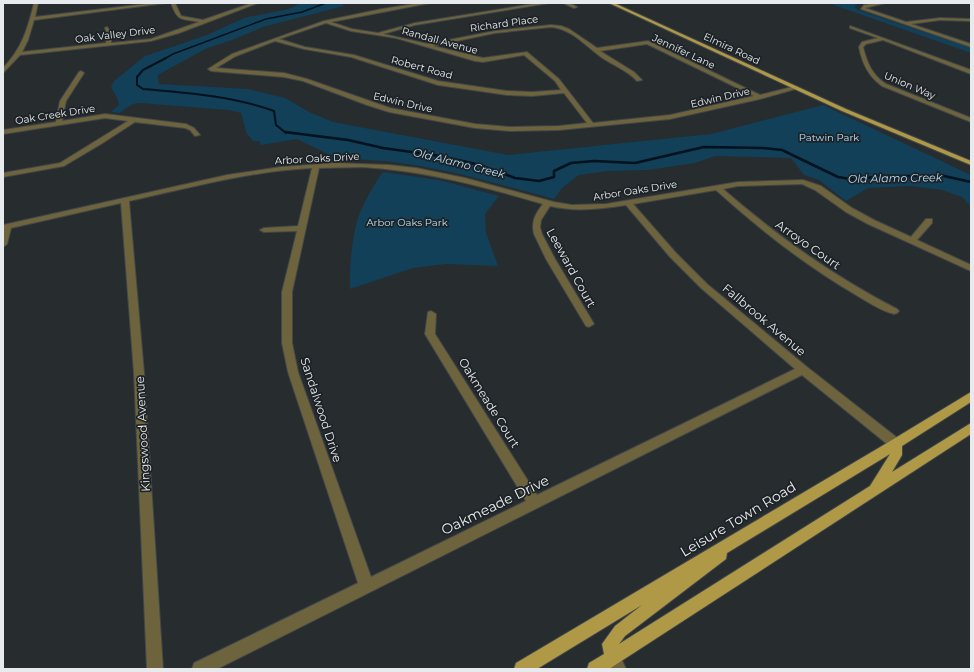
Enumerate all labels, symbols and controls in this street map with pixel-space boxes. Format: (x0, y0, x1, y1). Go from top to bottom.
street label: Richard Place (469, 12, 539, 35)
street label: Oak Valley Drive (74, 23, 156, 46)
street label: Randall Avenue (400, 24, 479, 57)
street label: Elmira Road (701, 30, 762, 67)
street label: Jennifer Lane (649, 31, 717, 72)
street label: Robert Road (390, 53, 454, 82)
street label: Union Way (882, 69, 938, 102)
street label: Edwin Drive (689, 84, 751, 111)
street label: Edwin Drive (372, 89, 434, 116)
street label: Oak Creek Drive (14, 102, 96, 127)
park label: Patwin Park (799, 131, 859, 144)
water label: Old Alamo Creek (412, 145, 507, 181)
street label: Arbor Oaks Drive (274, 150, 360, 167)
water label: Old Alamo Creek (848, 170, 943, 186)
street label: Arbor Oaks Drive (592, 177, 678, 204)
park label: Arbor Oaks Park (366, 216, 448, 229)
street label: Arroyo Court (773, 217, 844, 273)
street label: Leeward Court (543, 225, 599, 310)
street label: Fallbrook Avenue (720, 280, 809, 359)
street label: Oakmeade Court (456, 355, 523, 451)
street label: Sandalwood Drive (297, 356, 345, 464)
street label: Kingswood Avenue (132, 376, 153, 492)
street label: Oakmeade Drive (438, 471, 552, 539)
street label: Leisure Town Road (677, 477, 799, 561)

